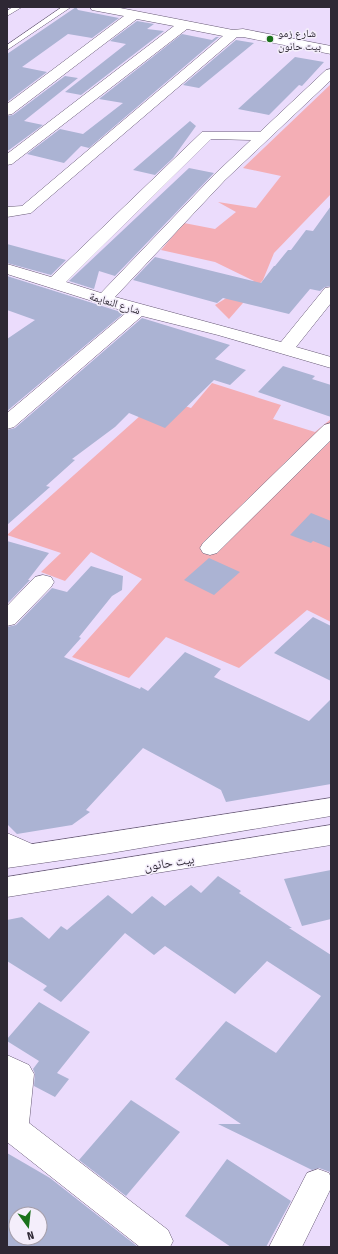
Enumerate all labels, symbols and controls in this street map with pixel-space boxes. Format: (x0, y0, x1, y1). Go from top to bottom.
place label: شارع زمو بيت حانون (278, 27, 321, 53)
marker: شارع زمو بيت حانون (265, 34, 275, 44)
street label: شارع النعايمة (88, 290, 142, 317)
street label: بيت حانون (143, 851, 195, 875)
north arrow (8, 1206, 48, 1246)
text: N (26, 1228, 35, 1242)

